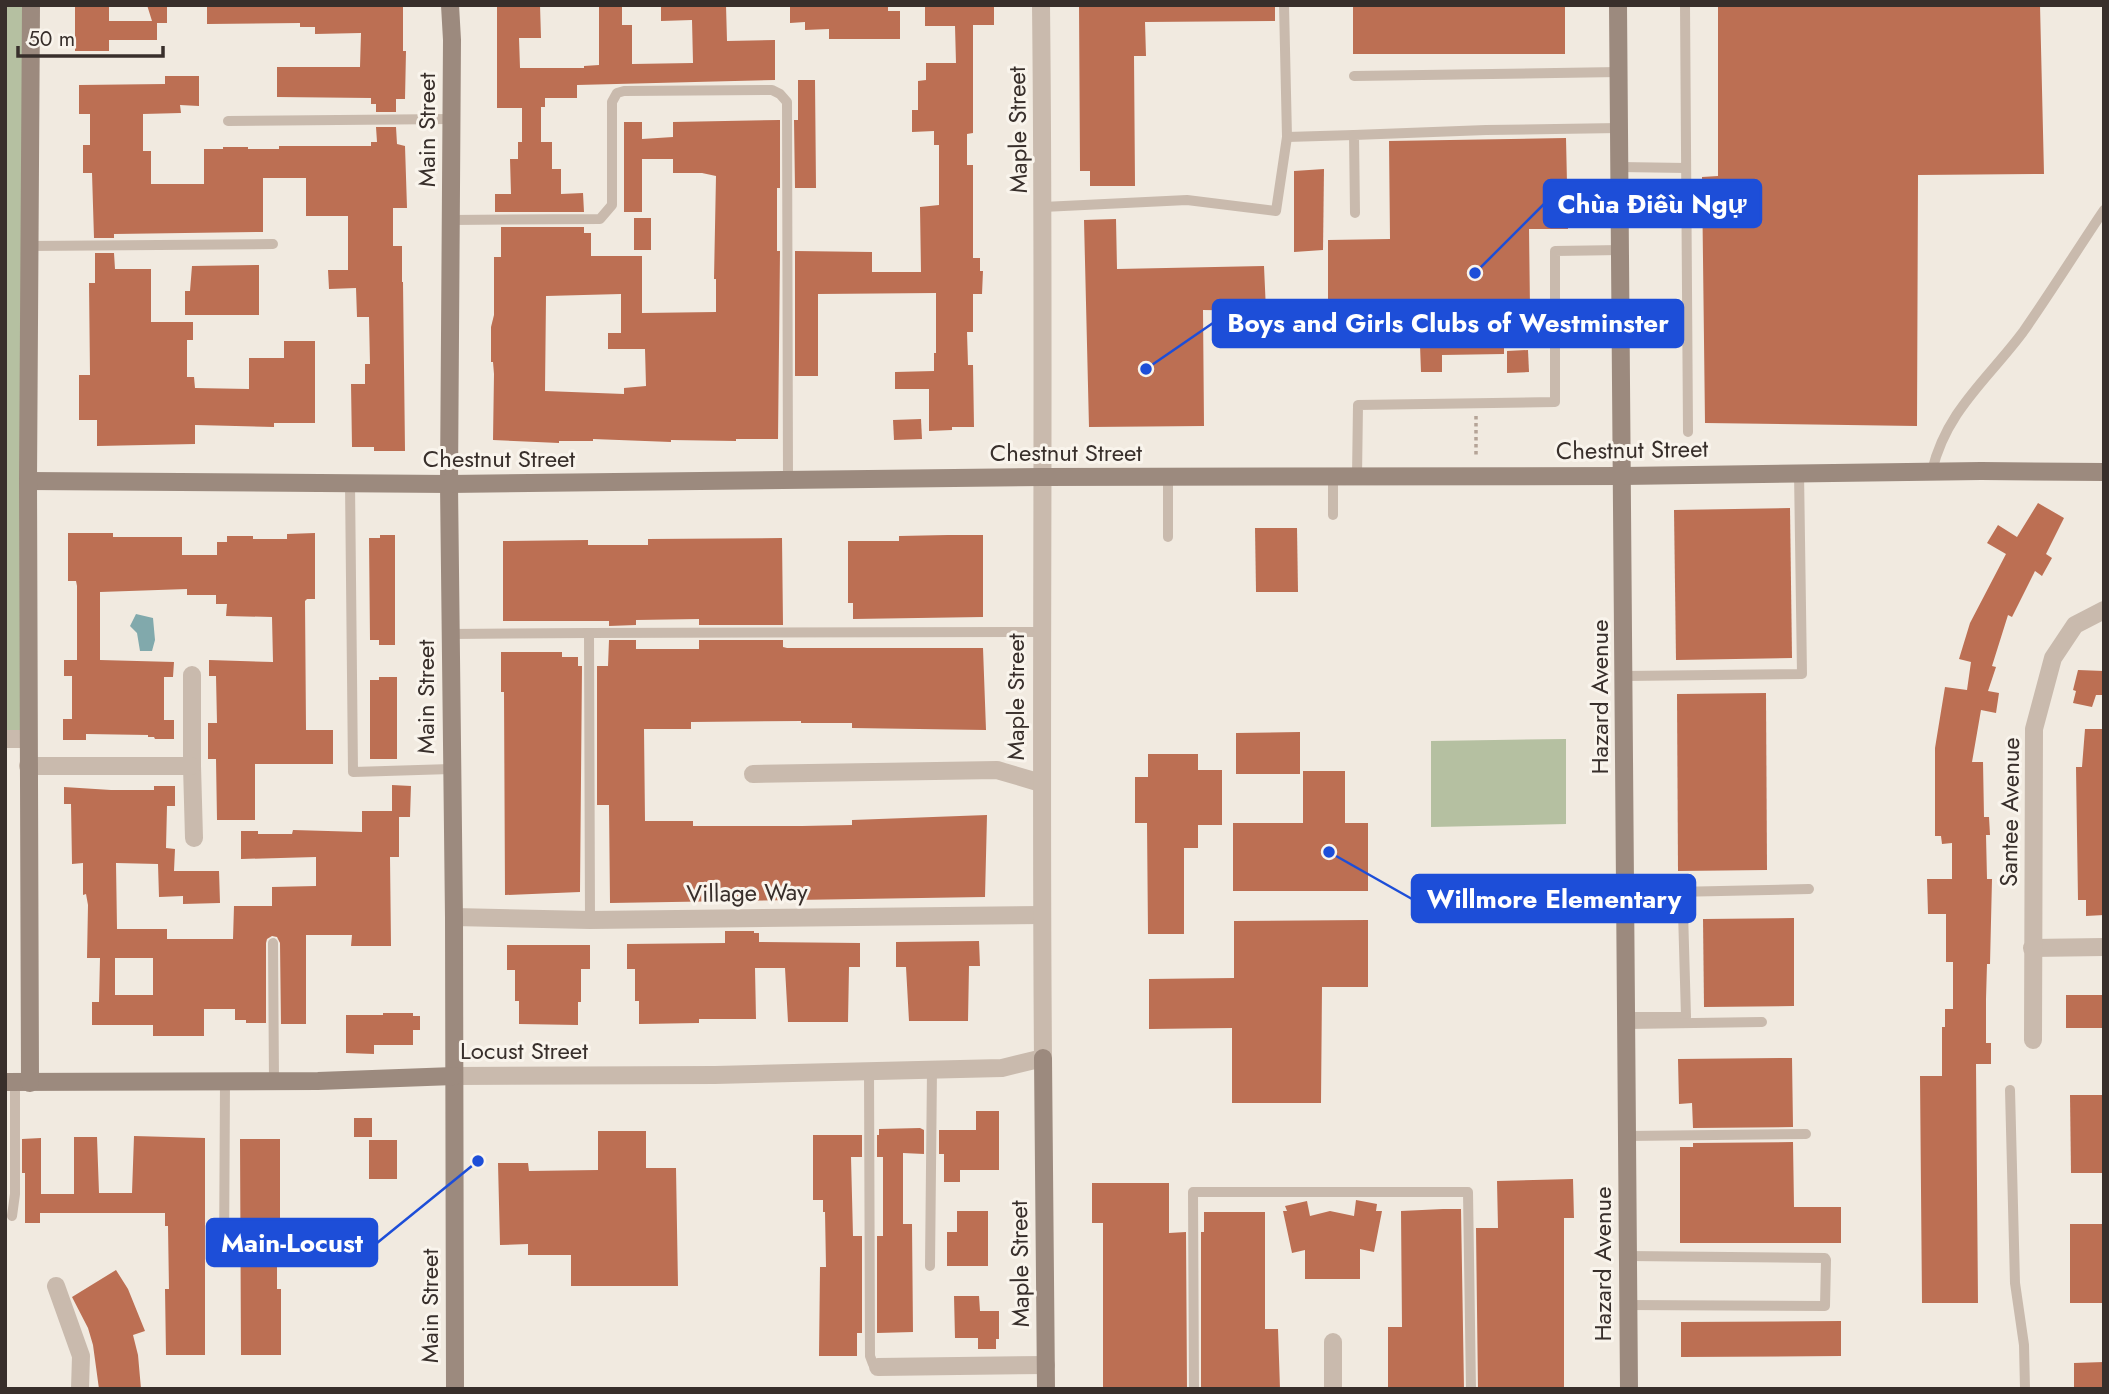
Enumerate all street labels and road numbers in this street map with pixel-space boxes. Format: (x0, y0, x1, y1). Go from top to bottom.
street label: Maple Street (999, 66, 1036, 194)
street label: Main Street (409, 73, 444, 187)
street label: Chestnut Street (1556, 431, 1709, 468)
street label: Chestnut Street (990, 435, 1142, 470)
street label: Chestnut Street (423, 441, 575, 476)
street label: Hazard Avenue (1582, 619, 1617, 775)
street label: Maple Street (998, 633, 1033, 761)
street label: Main Street (408, 640, 443, 754)
street label: Santee Avenue (1991, 737, 2028, 887)
street label: Village Way (686, 874, 808, 911)
street label: Locust Street (460, 1033, 588, 1068)
street label: Hazard Avenue (1585, 1186, 1620, 1342)
street label: Maple Street (1001, 1200, 1038, 1328)
street label: Main Street (412, 1249, 447, 1363)

